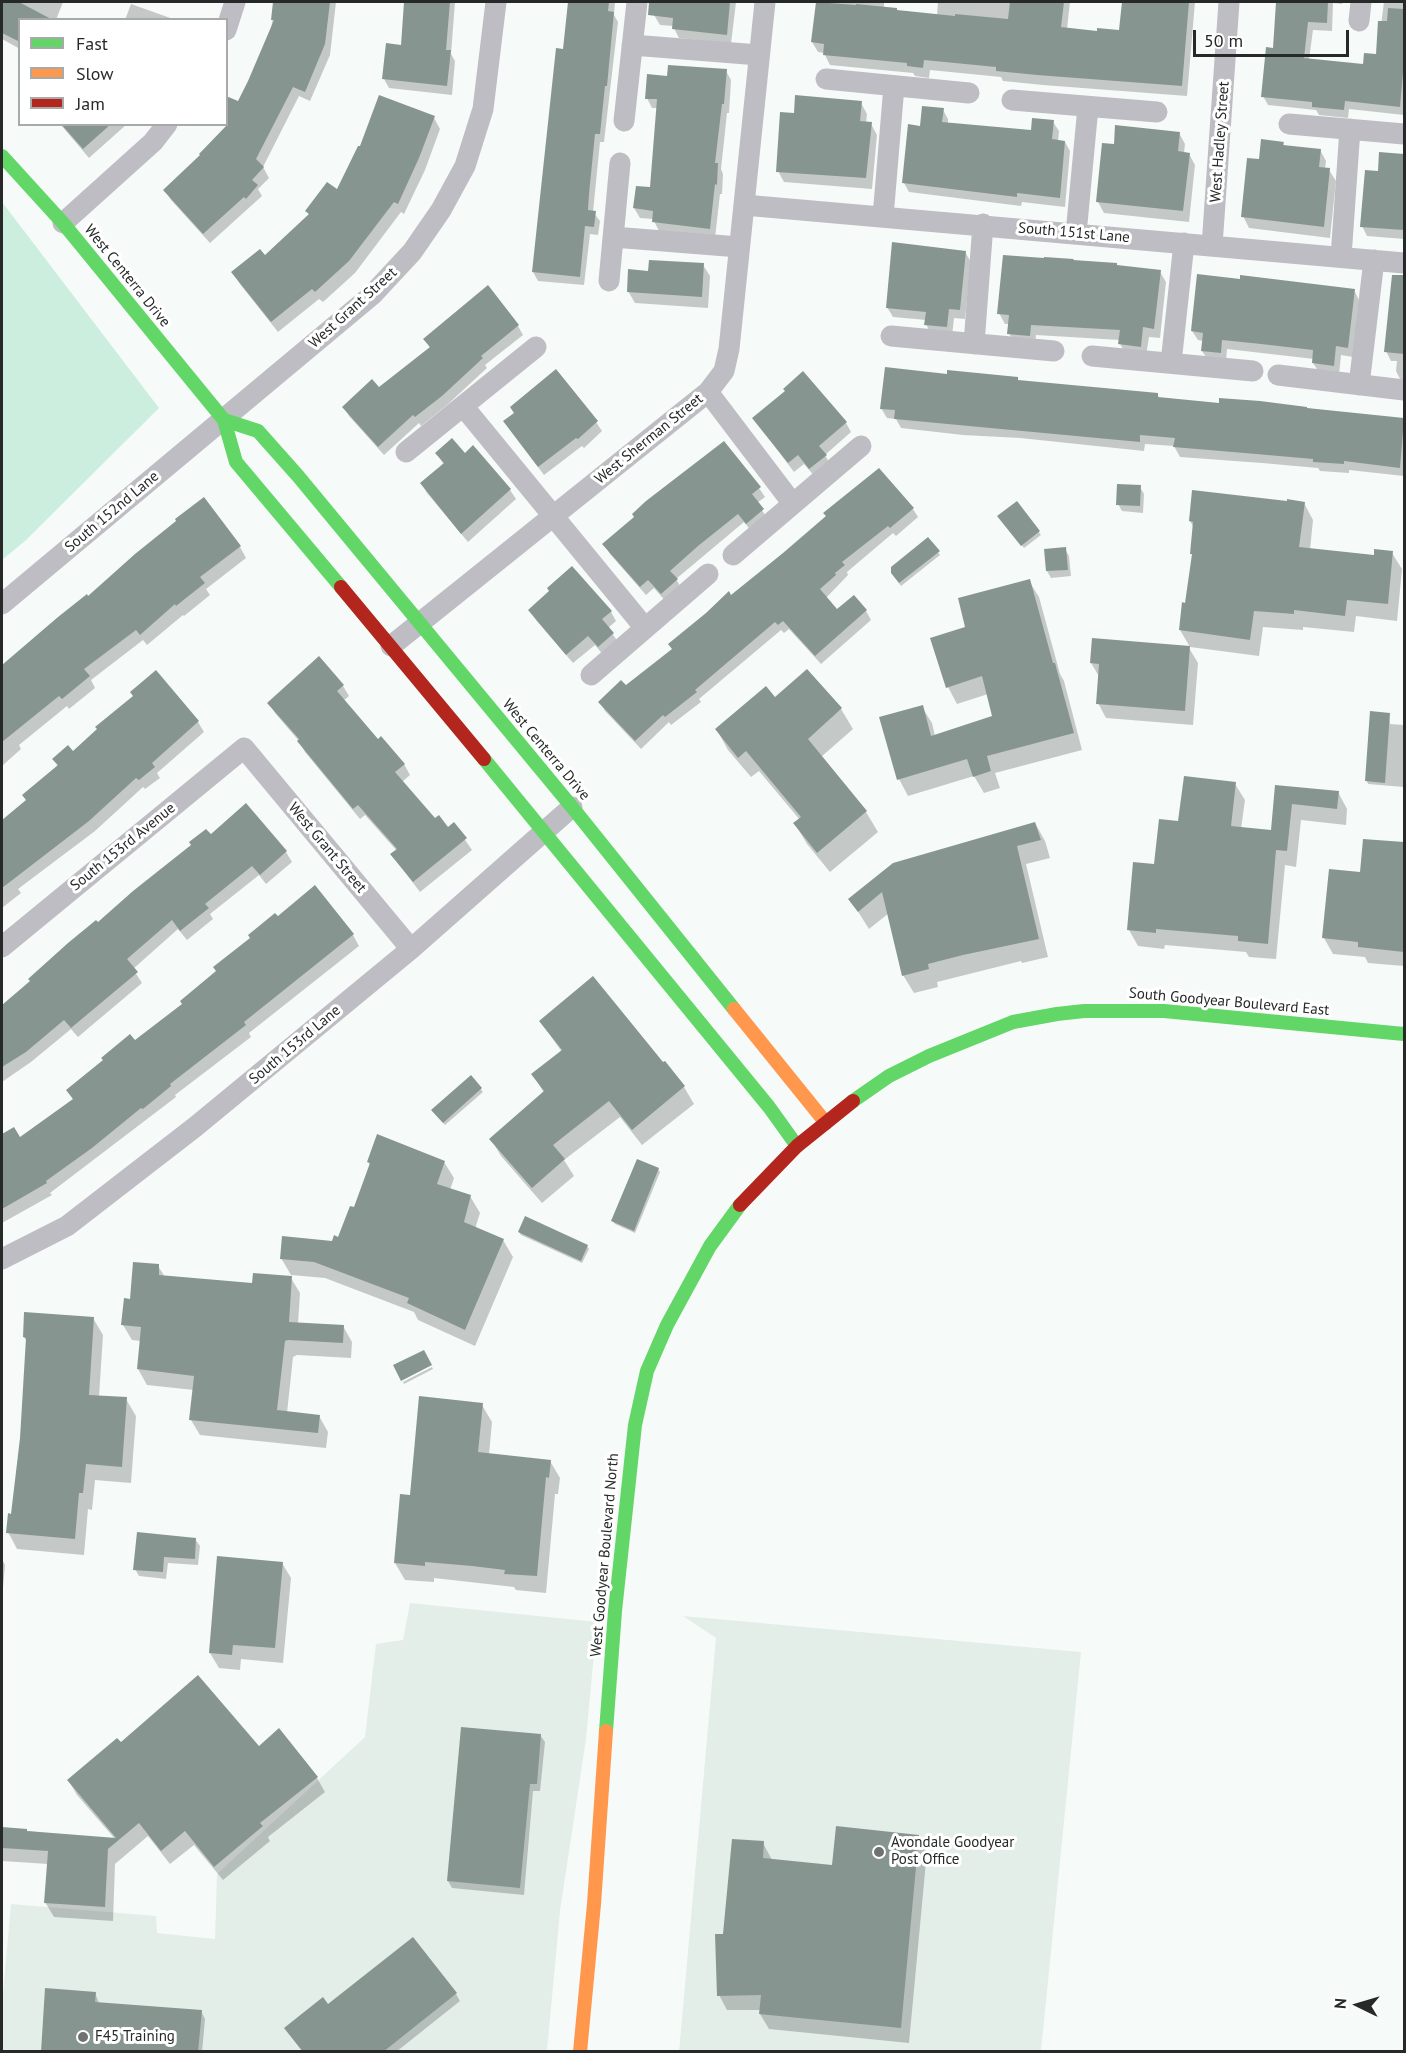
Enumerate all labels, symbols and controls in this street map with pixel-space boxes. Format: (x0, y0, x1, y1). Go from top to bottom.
legend (18, 18, 228, 126)
scale bar (1196, 18, 1352, 56)
text: 50 m (1204, 29, 1243, 52)
text: Fast (76, 32, 108, 55)
text: Slow (76, 62, 114, 85)
street label: West Hadley Street (1207, 81, 1233, 203)
text: Jam (76, 92, 105, 115)
street label: South 151st Lane (1017, 219, 1131, 247)
street label: West Centerra Drive (80, 221, 174, 331)
street label: West Grant Street (305, 264, 401, 352)
street label: West Sherman Street (591, 390, 707, 488)
street label: South 152nd Lane (61, 468, 163, 556)
street label: West Centerra Drive (498, 696, 594, 804)
street label: South 153rd Avenue (67, 799, 179, 895)
street label: West Grant Street (284, 799, 370, 897)
street label: South Goodyear Boulevard East (1128, 984, 1330, 1020)
street label: South 153rd Lane (246, 1002, 344, 1088)
street label: West Goodyear Boulevard North (587, 1452, 623, 1658)
place label: Avondale Goodyear Post Office (891, 1834, 1014, 1869)
marker: Avondale Goodyear Post Office (872, 1845, 886, 1859)
north arrow (1328, 1975, 1388, 2035)
text: N (1330, 1997, 1350, 2010)
place label: F45 Training (95, 2028, 175, 2046)
marker: F45 Training (76, 2030, 90, 2044)

